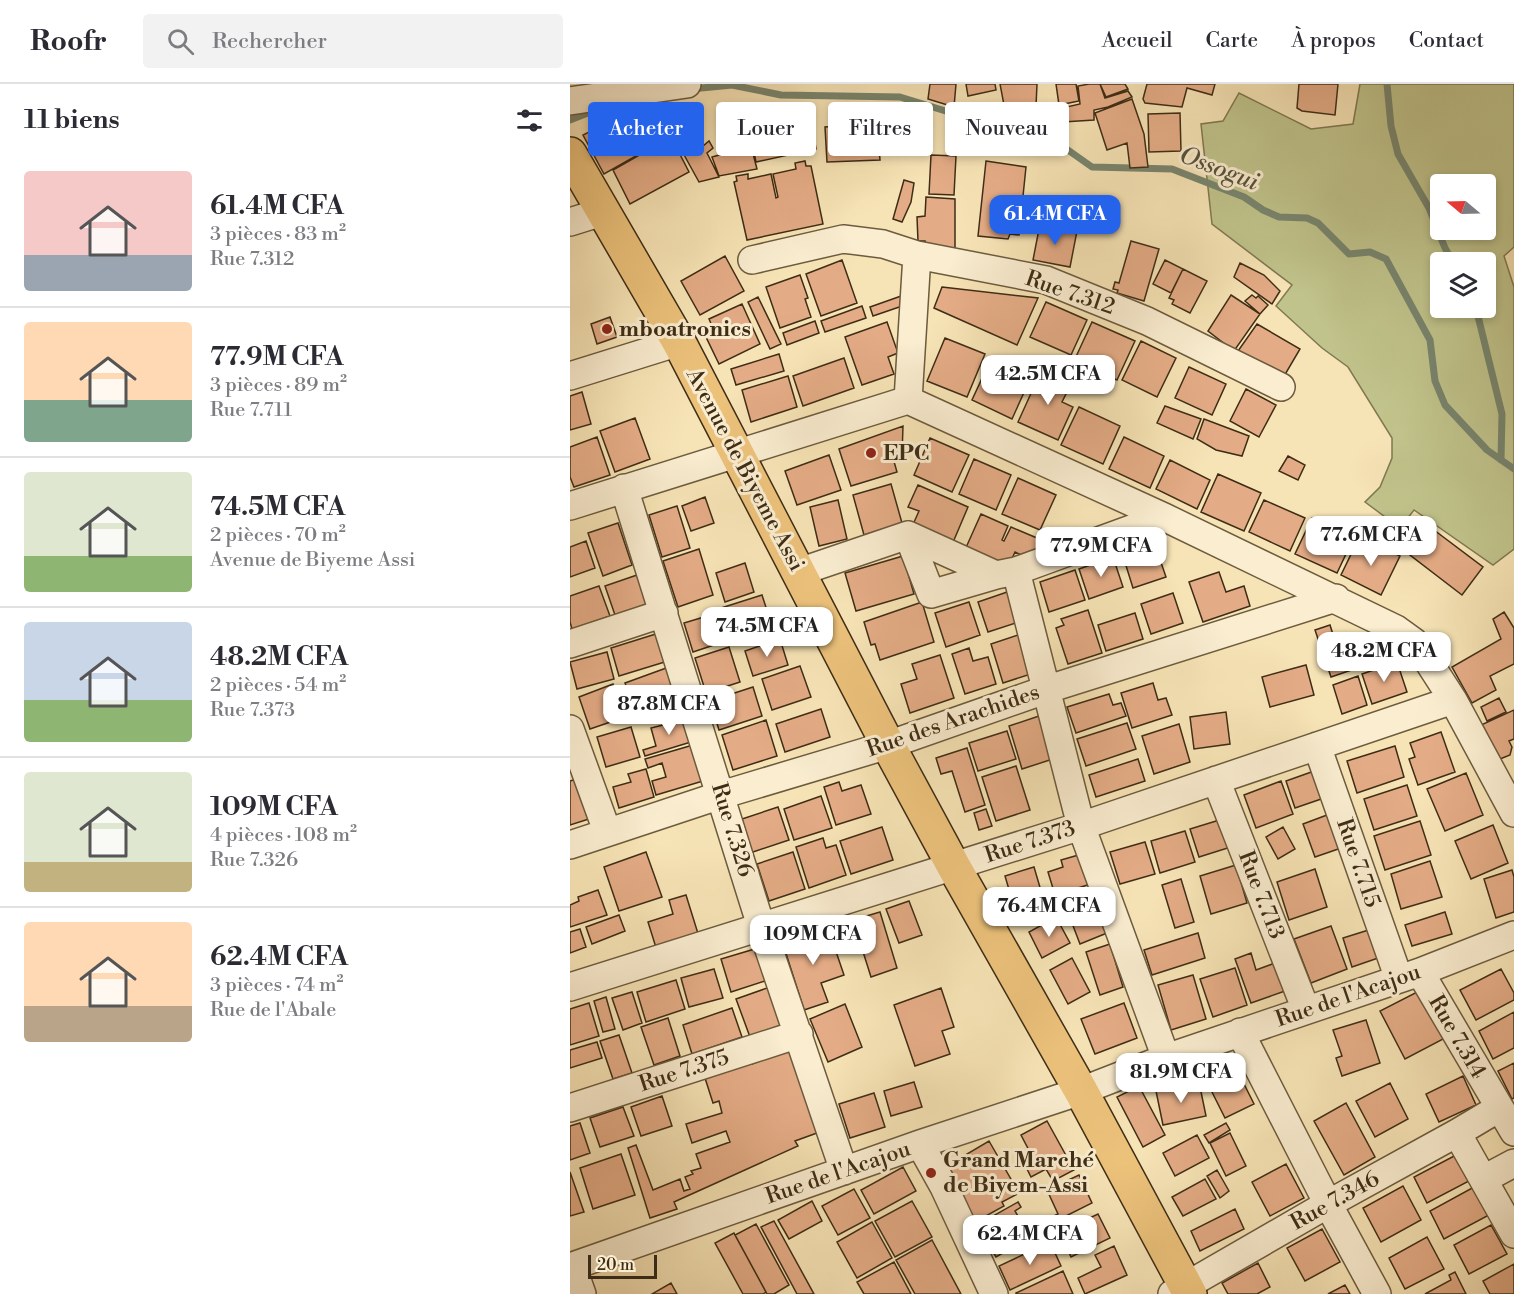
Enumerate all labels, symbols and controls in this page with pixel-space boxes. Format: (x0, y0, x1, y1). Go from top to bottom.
search box (143, 14, 563, 68)
text: Roofr (30, 24, 107, 59)
icon: search (164, 25, 197, 58)
text: Rechercher (212, 28, 327, 55)
text: Accueil (1102, 28, 1173, 54)
text: Carte (1206, 28, 1258, 54)
text: À propos (1291, 28, 1376, 54)
text: Contact (1409, 28, 1484, 54)
chip: Acheter (588, 102, 704, 156)
chip: Louer (716, 102, 816, 156)
chip: Filtres (828, 102, 933, 156)
chip: Nouveau (945, 102, 1069, 156)
text: 11 biens (24, 104, 120, 136)
icon: filters (513, 104, 546, 137)
water label: Ossogui (1175, 140, 1263, 198)
north arrow (1430, 174, 1496, 240)
map controls (1430, 174, 1496, 318)
text: 61.4M CFA (210, 190, 344, 222)
icon: home (72, 195, 144, 267)
pin: 61.4M CFA (986, 195, 1124, 246)
text: 61.4M CFA (1004, 202, 1106, 227)
text: 3 pièces · 83 m² (210, 222, 346, 247)
text: Rue 7.312 (210, 247, 294, 272)
button: layers (1430, 252, 1496, 318)
street label: Rue 7.312 (1022, 265, 1118, 321)
place label: mboatronics (619, 316, 751, 343)
marker: mboatronics (600, 322, 614, 336)
text: 77.9M CFA (210, 341, 344, 373)
icon: home (72, 346, 144, 418)
pin: 42.5M CFA (979, 355, 1117, 406)
text: 42.5M CFA (995, 362, 1101, 387)
street label: Avenue de Biyeme Assi (680, 363, 810, 576)
text: 3 pièces · 89 m² (210, 373, 347, 398)
text: Rue 7.711 (210, 398, 292, 423)
place label: EPC (883, 440, 929, 467)
marker: EPC (864, 446, 878, 460)
text: 74.5M CFA (210, 491, 345, 523)
icon: home (72, 496, 144, 568)
pin: 77.6M CFA (1302, 516, 1440, 567)
text: 2 pièces · 70 m² (210, 523, 346, 548)
text: 77.6M CFA (1320, 523, 1422, 548)
pin: 77.9M CFA (1032, 527, 1170, 578)
text: 77.9M CFA (1050, 534, 1152, 559)
text: Avenue de Biyeme Assi (210, 548, 415, 573)
pin: 74.5M CFA (698, 607, 836, 658)
text: 74.5M CFA (715, 614, 819, 639)
pin: 48.2M CFA (1315, 632, 1453, 683)
text: 48.2M CFA (1331, 639, 1437, 664)
text: 48.2M CFA (210, 641, 348, 673)
icon: home (72, 646, 144, 718)
text: 2 pièces · 54 m² (210, 673, 346, 698)
street label: Rue des Arachides (863, 679, 1043, 763)
pin: 87.8M CFA (600, 685, 738, 736)
text: 87.8M CFA (617, 692, 721, 717)
text: Rue 7.373 (210, 698, 295, 723)
street label: Rue 7.326 (705, 780, 759, 880)
text: 109M CFA (210, 791, 338, 823)
icon: home (72, 796, 144, 868)
street label: Rue 7.373 (981, 815, 1079, 869)
street label: Rue 7.715 (1330, 815, 1386, 911)
text: 4 pièces · 108 m² (210, 823, 357, 848)
street label: Rue 7.713 (1232, 847, 1290, 943)
text: Rue 7.326 (210, 848, 298, 873)
pin: 76.4M CFA (980, 887, 1118, 938)
text: 76.4M CFA (997, 894, 1101, 919)
pin: 109M CFA (751, 915, 875, 966)
text: 109M CFA (764, 922, 862, 947)
text: 62.4M CFA (210, 941, 348, 973)
icon: home (72, 946, 144, 1018)
street label: Rue de l'Acajou (1272, 958, 1425, 1033)
text: 3 pièces · 74 m² (210, 973, 343, 998)
street label: Rue 7.314 (1422, 990, 1492, 1084)
text: Rue de l'Abale (210, 998, 336, 1023)
street label: Rue 7.375 (635, 1044, 733, 1098)
pin: 81.9M CFA (1112, 1053, 1250, 1104)
text: 81.9M CFA (1130, 1060, 1232, 1085)
street label: Rue de l'Acajou (762, 1135, 915, 1210)
place label: Grand Marché de Biyem-Assi (943, 1147, 1094, 1199)
street label: Rue 7.346 (1286, 1165, 1384, 1237)
marker: Grand Marché de Biyem-Assi (924, 1166, 938, 1180)
pin: 62.4M CFA (961, 1215, 1099, 1266)
text: 62.4M CFA (977, 1222, 1083, 1247)
scale bar (588, 1252, 657, 1280)
text: 20 m (597, 1255, 634, 1275)

